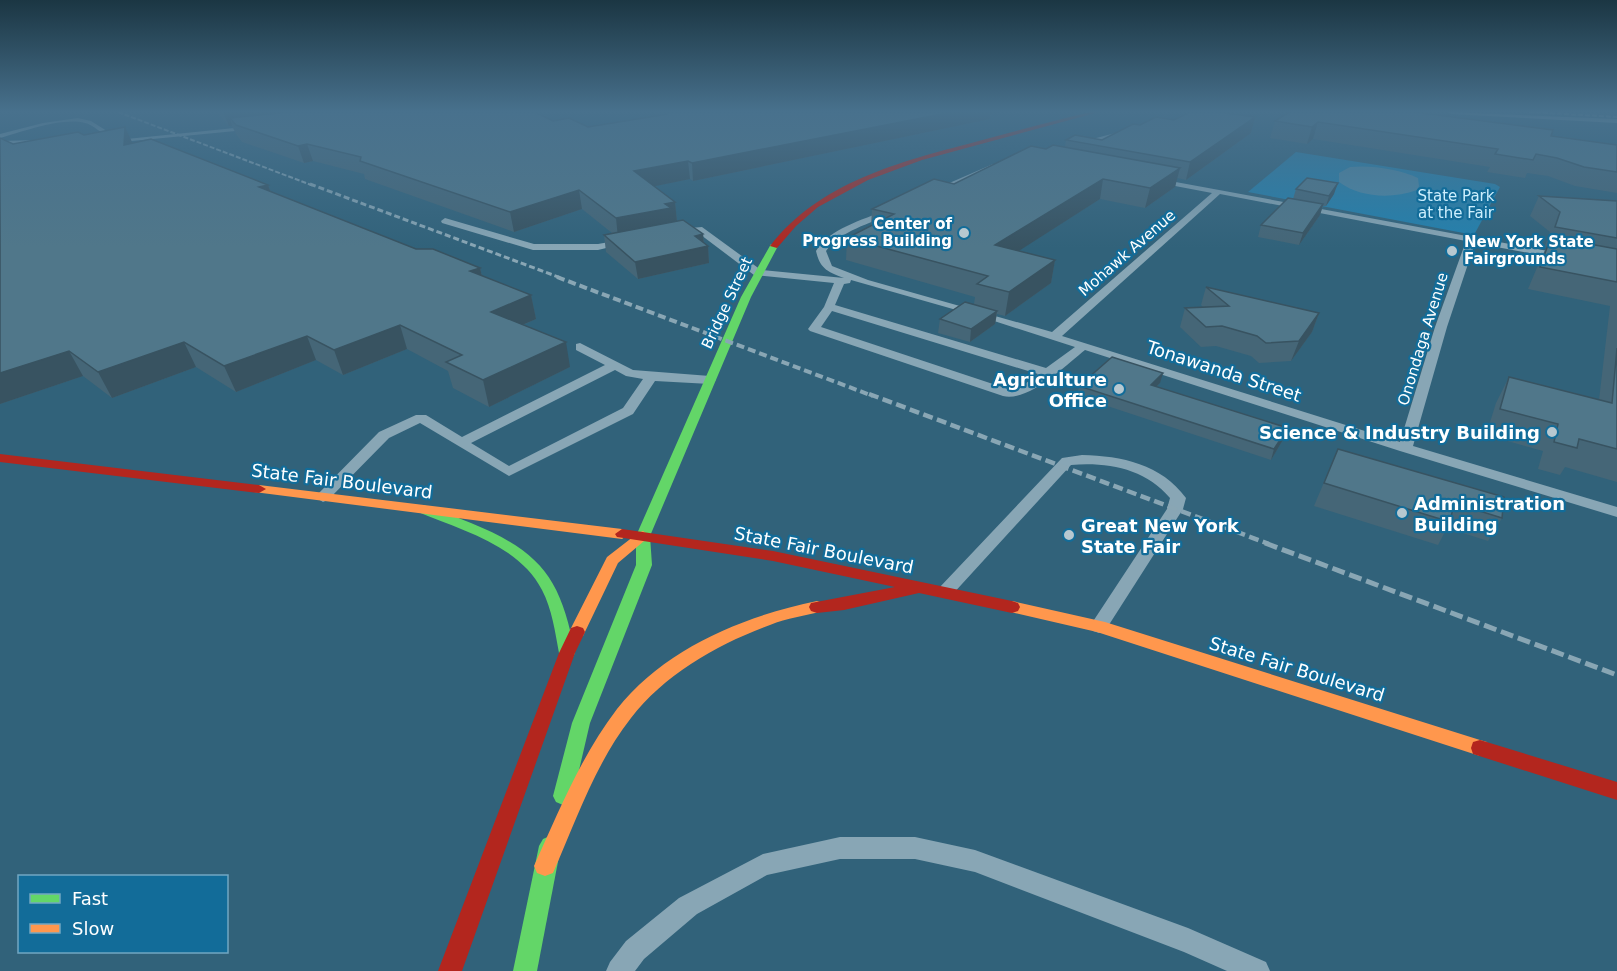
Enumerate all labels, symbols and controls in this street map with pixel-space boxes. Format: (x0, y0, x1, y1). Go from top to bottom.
park label: State Park at the Fair (1418, 187, 1495, 222)
street label: Mohawk Avenue (1075, 206, 1179, 300)
place label: Center of Progress Building (802, 215, 952, 250)
marker: Center of Progress Building (957, 226, 971, 240)
place label: New York State Fairgrounds (1464, 233, 1594, 268)
marker: New York State Fairgrounds (1445, 244, 1459, 258)
street label: Bridge Street (698, 254, 756, 352)
street label: Onondaga Avenue (1394, 270, 1452, 408)
street label: Tonawanda Street (1143, 336, 1304, 406)
place label: Agriculture Office (993, 369, 1107, 411)
marker: Agriculture Office (1112, 382, 1126, 396)
place label: Science & Industry Building (1259, 422, 1540, 443)
marker: Science & Industry Building (1545, 425, 1559, 439)
street label: State Fair Boulevard (250, 459, 434, 503)
place label: Administration Building (1414, 493, 1565, 535)
marker: Administration Building (1395, 506, 1409, 520)
place label: Great New York State Fair (1081, 515, 1240, 557)
street label: State Fair Boulevard (733, 522, 915, 578)
marker: Great New York State Fair (1062, 528, 1076, 542)
street label: State Fair Boulevard (1207, 632, 1387, 706)
legend (18, 875, 228, 953)
text: Fast (72, 888, 108, 909)
text: Slow (72, 918, 114, 939)

